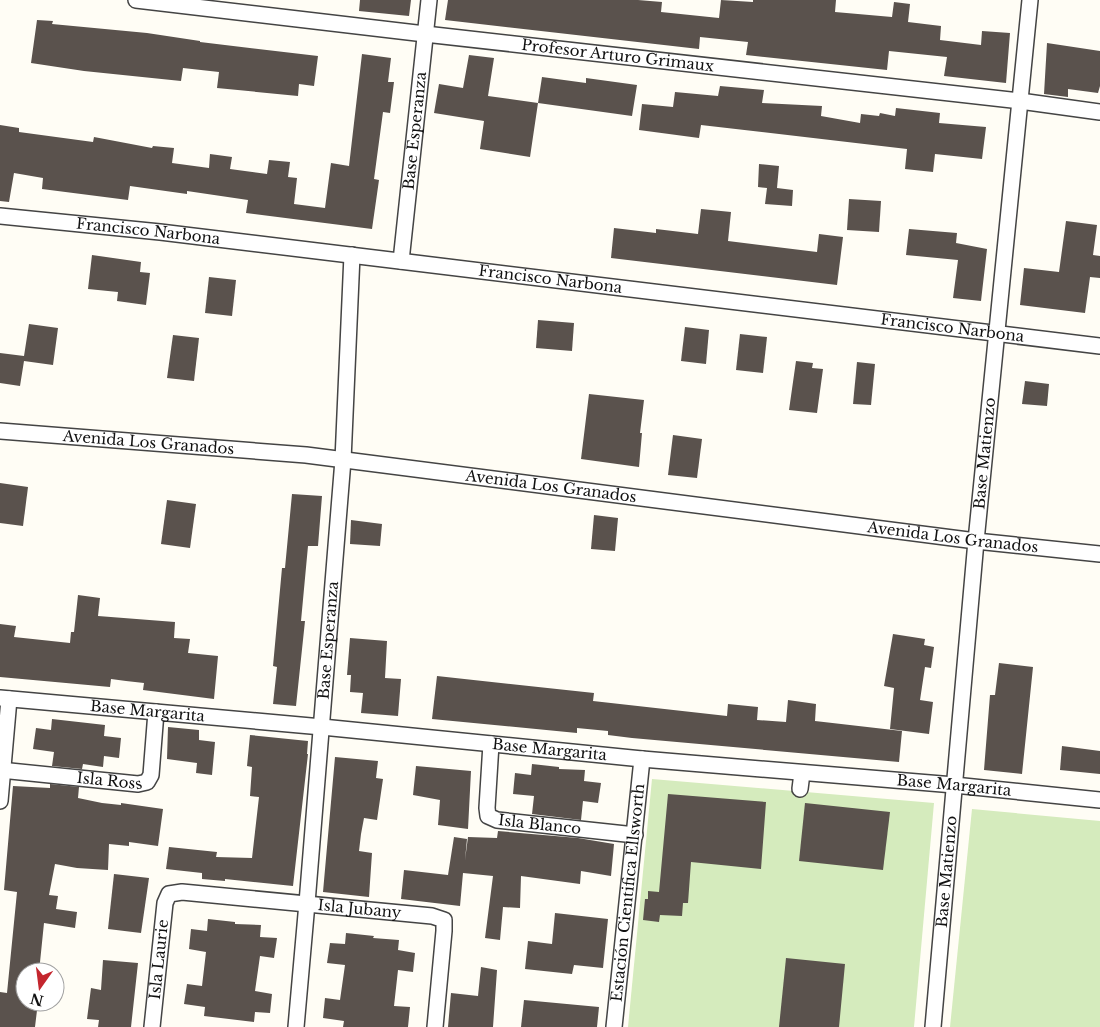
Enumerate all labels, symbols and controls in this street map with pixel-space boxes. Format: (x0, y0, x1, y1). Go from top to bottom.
street label: Profesor Arturo Grimaux (521, 35, 715, 75)
street label: Base Esperanza (399, 70, 430, 191)
street label: Francisco Narbona (75, 214, 222, 248)
street label: Francisco Narbona (477, 261, 624, 297)
street label: Francisco Narbona (880, 309, 1026, 346)
street label: Base Matienzo (969, 396, 999, 510)
street label: Avenida Los Granados (61, 426, 235, 458)
street label: Avenida Los Granados (464, 465, 638, 506)
street label: Avenida Los Granados (865, 517, 1039, 556)
street label: Base Esperanza (314, 580, 342, 700)
street label: Base Margarita (89, 696, 206, 725)
street label: Base Margarita (491, 734, 608, 764)
street label: Isla Ross (76, 768, 144, 793)
street label: Base Margarita (896, 770, 1013, 800)
street label: Estación Cientifica Ellsworth (607, 783, 648, 1003)
street label: Isla Blanco (497, 810, 582, 838)
street label: Base Matienzo (932, 815, 961, 928)
street label: Isla Jubany (317, 895, 403, 922)
street label: Isla Laurie (145, 918, 172, 1000)
north arrow (15, 962, 65, 1012)
text: N (28, 989, 45, 1010)

